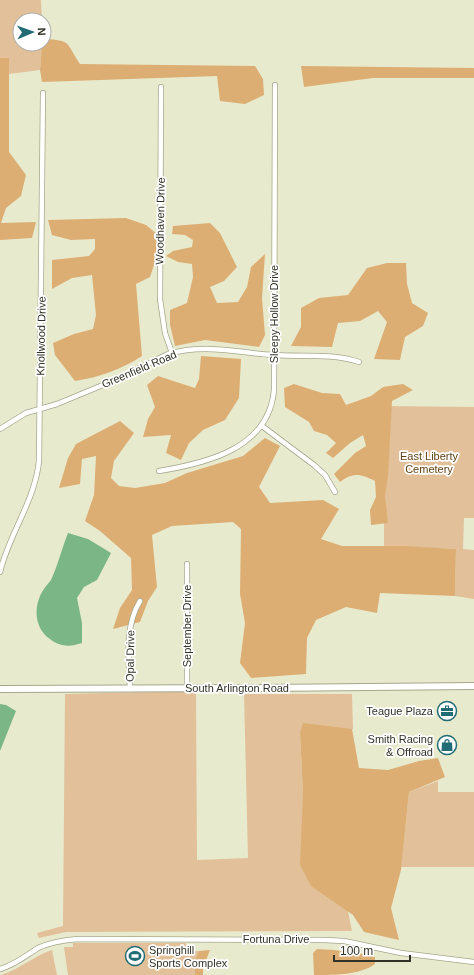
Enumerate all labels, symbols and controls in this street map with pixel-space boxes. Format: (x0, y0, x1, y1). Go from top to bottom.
north arrow (12, 12, 52, 52)
text: N (36, 27, 48, 36)
street label: Woodhaven Drive (153, 177, 167, 265)
street label: Sleepy Hollow Drive (268, 265, 280, 363)
street label: Knollwood Drive (34, 296, 48, 376)
street label: Greenfield Road (100, 348, 178, 390)
park label: East Liberty Cemetery (400, 450, 459, 475)
street label: September Drive (181, 585, 193, 667)
street label: Opal Drive (124, 630, 136, 682)
street label: South Arlington Road (185, 682, 289, 694)
office icon: Teague Plaza (436, 700, 458, 722)
place label: Teague Plaza (366, 705, 434, 717)
place label: Smith Racing & Offroad (368, 733, 433, 758)
shop icon: Smith Racing & Offroad (436, 734, 458, 756)
street label: Fortuna Drive (243, 933, 309, 945)
scale bar (334, 937, 410, 963)
place label: Springhill Sports Complex (149, 944, 228, 969)
text: 100 m (340, 944, 373, 958)
sports icon: Springhill Sports Complex (124, 945, 146, 967)

